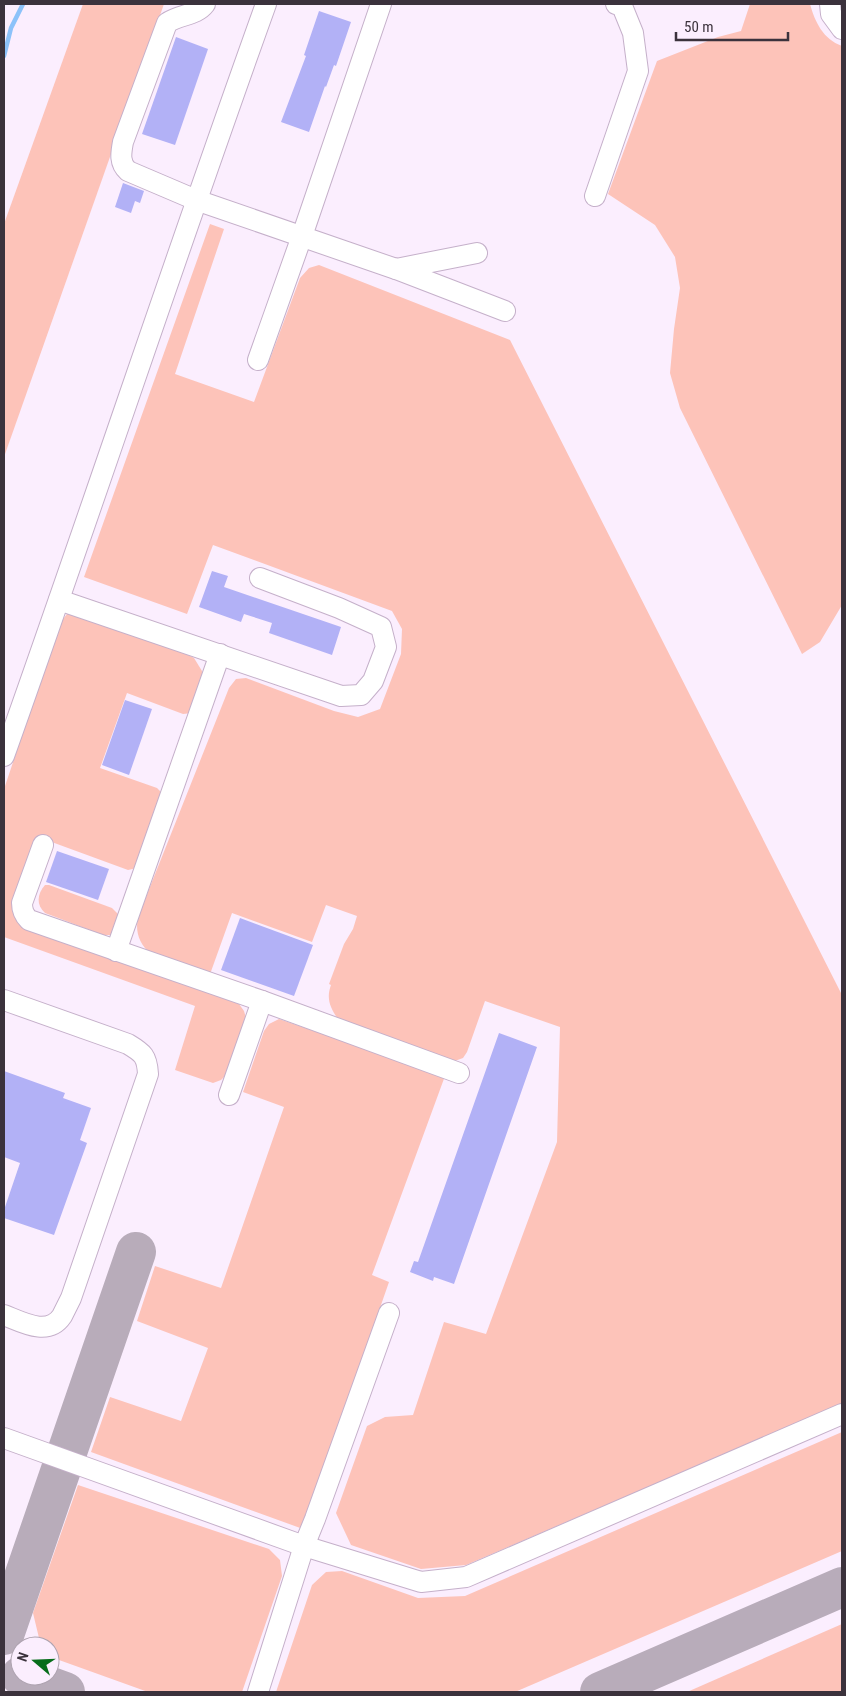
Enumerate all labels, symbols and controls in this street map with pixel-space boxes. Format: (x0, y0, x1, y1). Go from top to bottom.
scale bar (676, 10, 788, 42)
text: 50 m (684, 18, 714, 36)
north arrow (10, 1636, 60, 1686)
text: N (14, 1650, 32, 1663)

